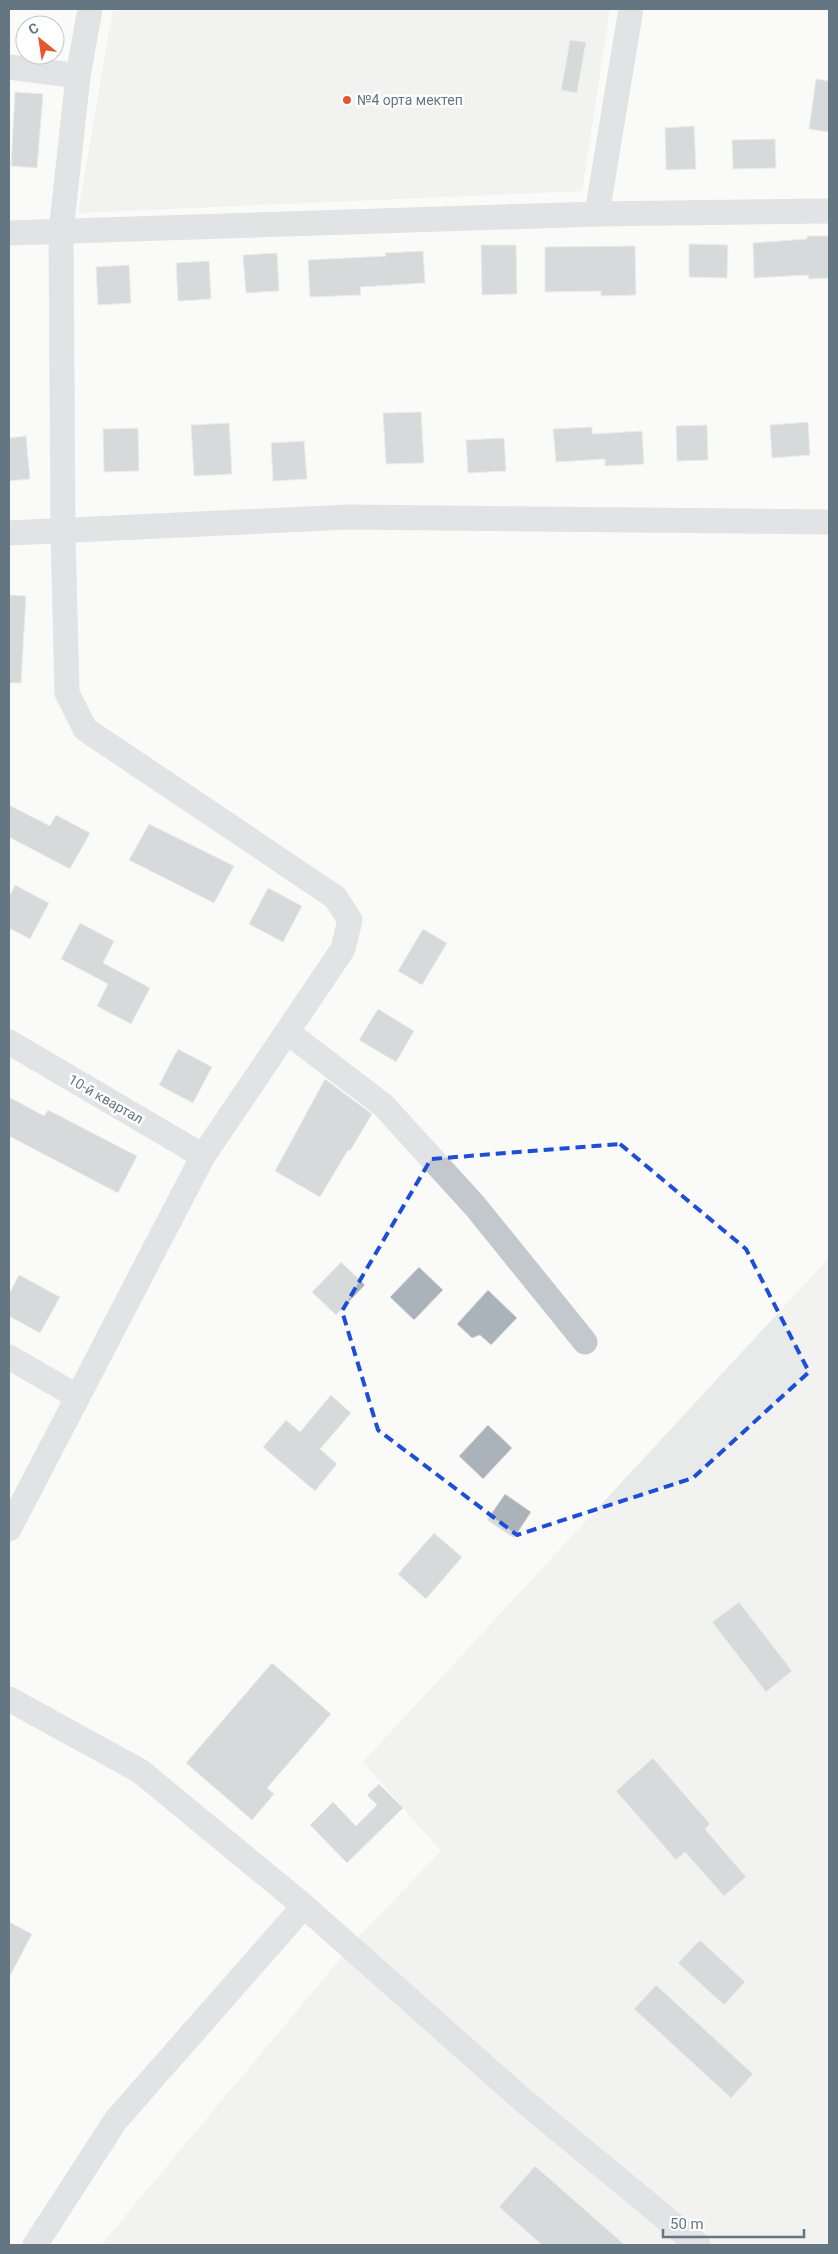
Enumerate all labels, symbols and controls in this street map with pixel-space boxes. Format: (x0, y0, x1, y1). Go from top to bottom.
north arrow (15, 15, 65, 65)
text: С (26, 20, 41, 38)
place label: №4 орта мектеп (357, 92, 463, 108)
marker: №4 орта мектеп (341, 94, 353, 106)
street label: 10-й квартал (66, 1071, 146, 1127)
scale bar (663, 2206, 804, 2238)
text: 50 m (670, 2215, 704, 2233)

